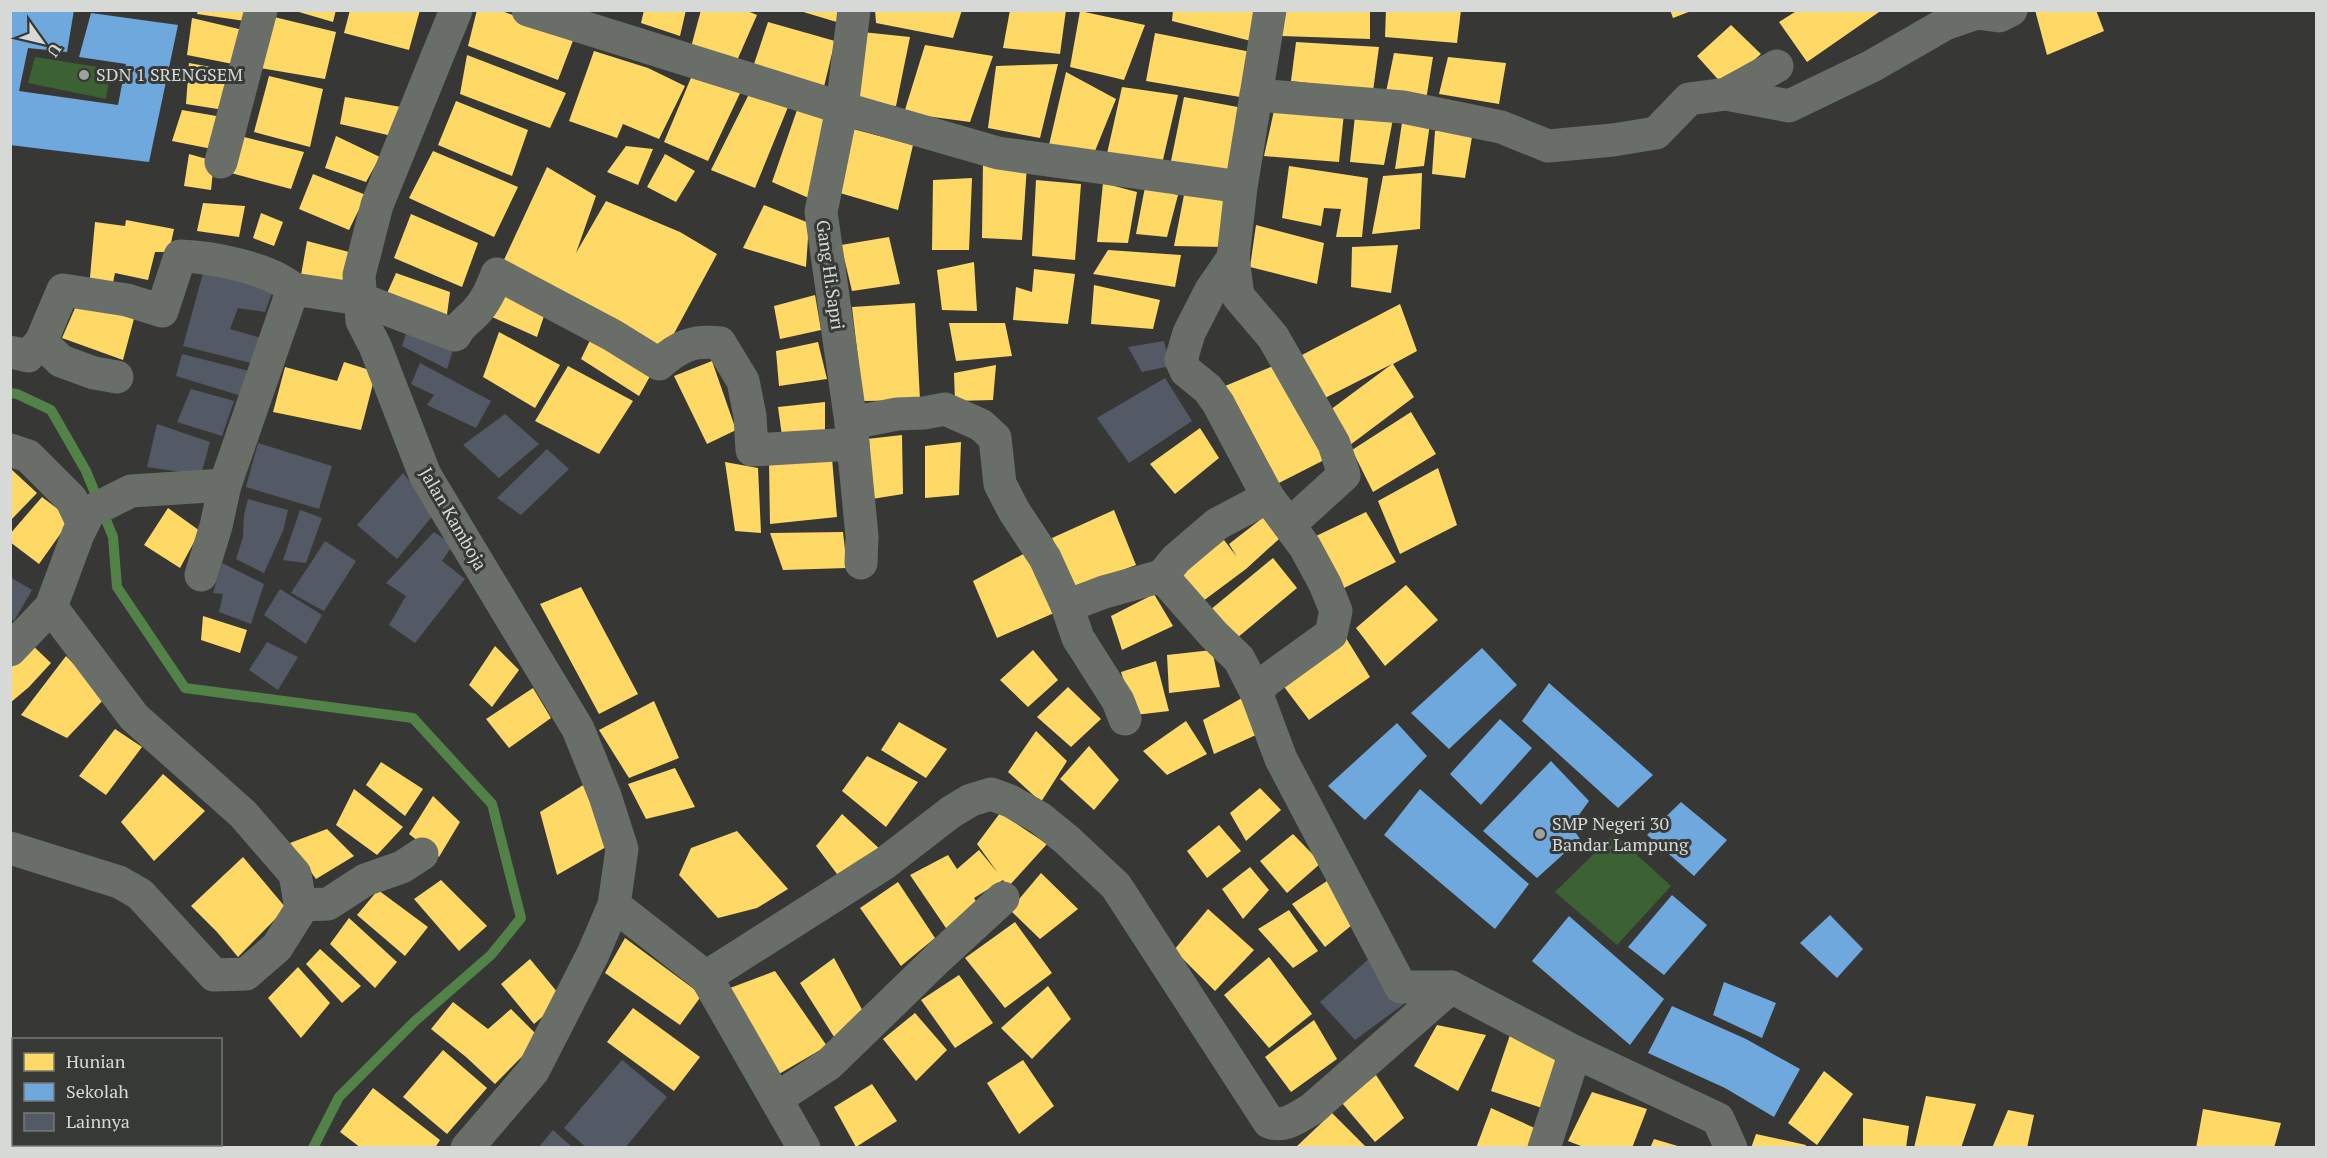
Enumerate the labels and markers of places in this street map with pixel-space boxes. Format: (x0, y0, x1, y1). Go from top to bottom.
place label: SDN 1 SRENGSEM (96, 62, 243, 86)
marker: SDN 1 SRENGSEM (77, 68, 91, 82)
place label: SMP Negeri 30 Bandar Lampung (1552, 811, 1689, 856)
marker: SMP Negeri 30 Bandar Lampung (1533, 827, 1547, 841)

